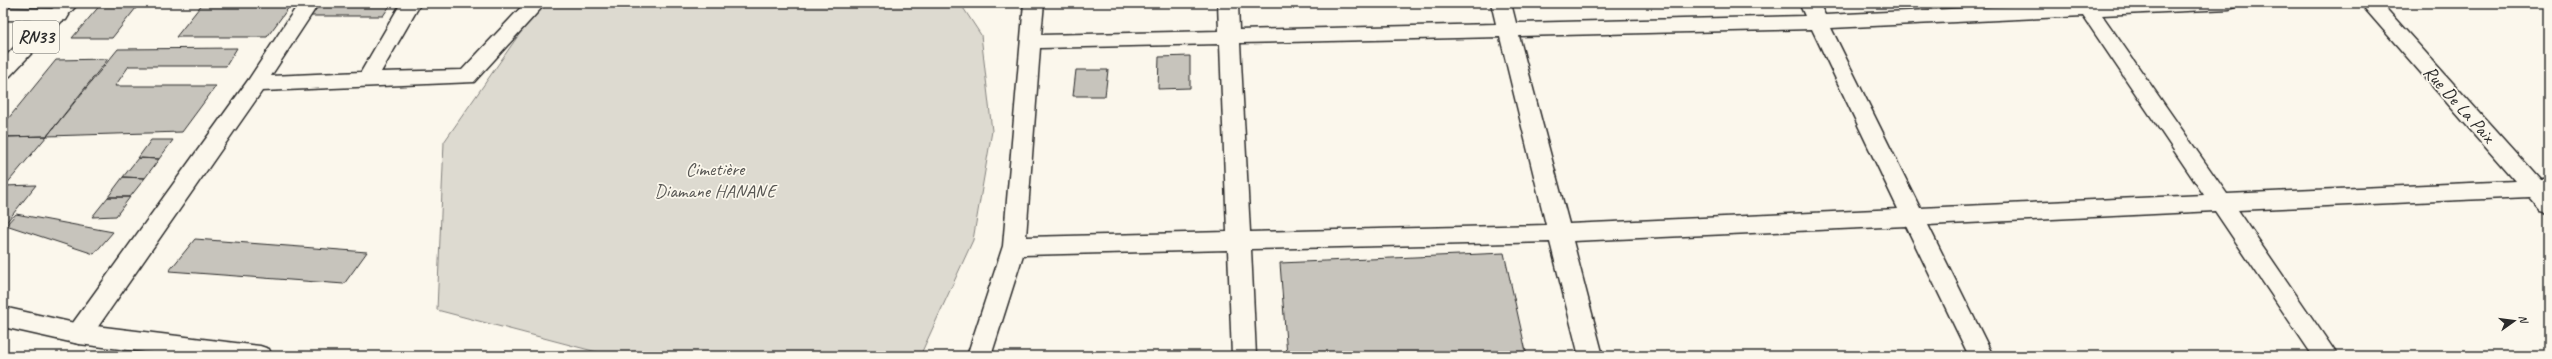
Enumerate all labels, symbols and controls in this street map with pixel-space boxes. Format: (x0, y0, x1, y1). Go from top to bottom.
road number: RN33 (13, 21, 59, 53)
street label: Rue De La Paix (2418, 60, 2501, 149)
park label: Cimetière Diamane HANANE (654, 157, 778, 203)
north arrow (2494, 301, 2534, 341)
text: N (2516, 314, 2532, 326)

